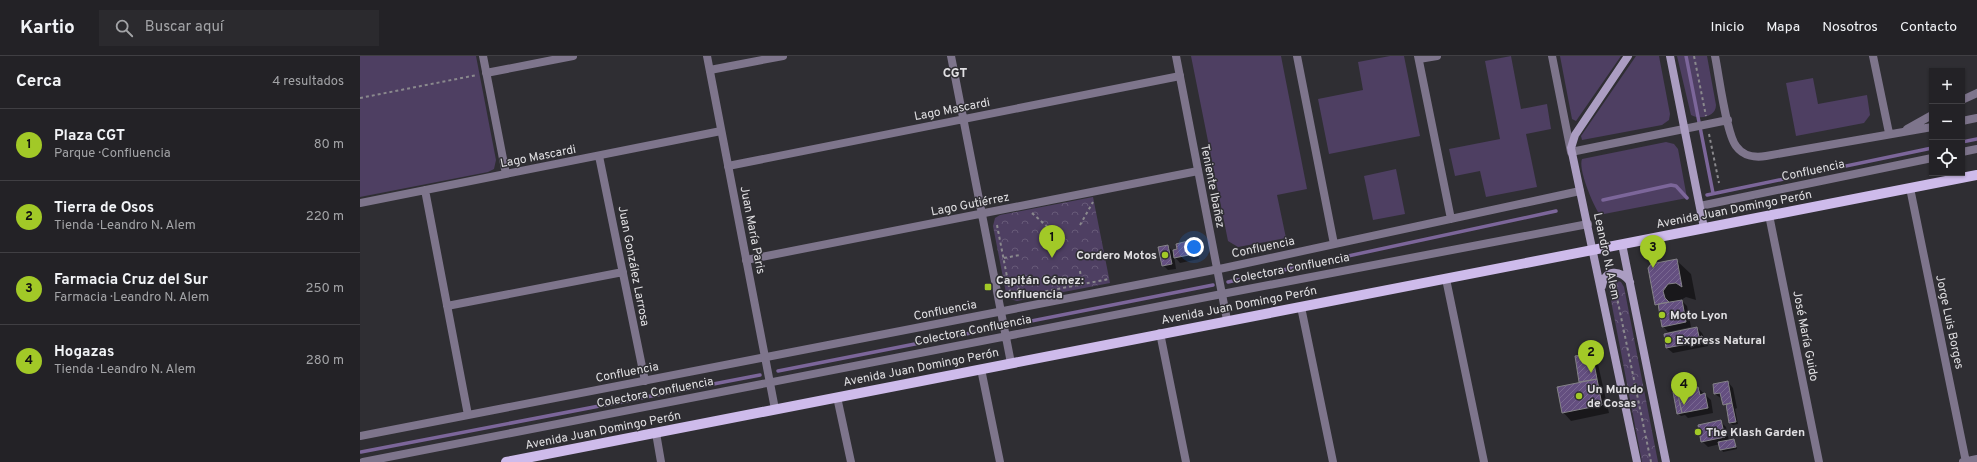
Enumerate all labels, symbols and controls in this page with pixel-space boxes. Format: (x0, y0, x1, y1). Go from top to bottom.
search box (99, 10, 379, 46)
text: Kartio (20, 16, 75, 40)
icon: search (113, 17, 135, 39)
text: Buscar aquí (145, 18, 224, 37)
text: Inicio (1711, 19, 1744, 36)
text: Mapa (1766, 19, 1800, 36)
text: Nosotros (1822, 19, 1878, 36)
text: Contacto (1900, 19, 1957, 36)
district label: CGT (943, 66, 968, 82)
map controls (1929, 68, 1965, 176)
button: + (1929, 68, 1965, 104)
text: Cerca (16, 71, 62, 93)
text: 4 resultados (272, 74, 344, 90)
street label: Lago Mascardi (913, 95, 992, 125)
button: − (1929, 104, 1965, 140)
text: Plaza CGT (54, 127, 125, 146)
text: 1 (26, 137, 32, 153)
text: 80 m (314, 137, 344, 153)
button: locate (1929, 140, 1965, 176)
street label: Lago Mascardi (499, 142, 578, 172)
street label: Teniente Ibañez (1196, 143, 1228, 229)
text: Parque · Confluencia (54, 146, 171, 162)
street label: Confluencia (1780, 157, 1846, 185)
street label: Juan María Paris (736, 185, 768, 275)
street label: Avenida Juan Domingo Perón (1655, 187, 1813, 233)
street label: Lago Gutiérrez (930, 190, 1011, 220)
text: Tierra de Osos (54, 199, 154, 218)
street label: Juan González Larrosa (613, 205, 653, 328)
text: 2 (25, 209, 33, 225)
text: 220 m (306, 209, 344, 225)
street label: Leandro N. Alem (1589, 211, 1623, 301)
text: Tienda · Leandro N. Alem (54, 218, 196, 234)
pin: 1 (1039, 225, 1065, 258)
street label: Confluencia (1230, 234, 1296, 262)
pin: 3 (1640, 235, 1666, 268)
your location (1184, 237, 1204, 257)
place label: Cordero Motos (1076, 248, 1157, 264)
marker: Cordero Motos (1160, 250, 1170, 260)
street label: Colectora Confluencia (1231, 250, 1351, 288)
text: Farmacia Cruz del Sur (54, 271, 208, 290)
place label: Capitán Gómez: Confluencia (996, 273, 1084, 303)
street label: Jorge Luis Borges (1931, 274, 1967, 371)
text: 3 (25, 281, 33, 297)
text: 250 m (306, 281, 344, 297)
marker: Capitán Gómez: Confluencia (983, 282, 993, 292)
street label: Avenida Juan Domingo Perón (1160, 283, 1318, 329)
street label: José María Guido (1788, 289, 1822, 383)
text: Farmacia · Leandro N. Alem (54, 290, 209, 306)
street label: Confluencia (912, 297, 978, 325)
place label: Moto Lyon (1670, 308, 1728, 324)
marker: Moto Lyon (1657, 310, 1667, 320)
street label: Colectora Confluencia (913, 312, 1033, 350)
place label: Express Natural (1676, 333, 1766, 349)
marker: Express Natural (1663, 335, 1673, 345)
pin: 2 (1578, 340, 1604, 373)
text: Hogazas (54, 343, 114, 362)
street label: Avenida Juan Domingo Perón (842, 345, 1000, 391)
text: 4 (25, 353, 33, 369)
text: 280 m (306, 353, 344, 369)
street label: Confluencia (594, 359, 660, 387)
text: Tienda · Leandro N. Alem (54, 362, 196, 378)
pin: 4 (1671, 372, 1697, 405)
street label: Colectora Confluencia (595, 374, 715, 412)
place label: Un Mundo de Cosas (1587, 382, 1644, 412)
marker: Un Mundo de Cosas (1574, 391, 1584, 401)
street label: Avenida Juan Domingo Perón (524, 408, 682, 454)
place label: The Klash Garden (1706, 425, 1805, 441)
marker: The Klash Garden (1693, 427, 1703, 437)

